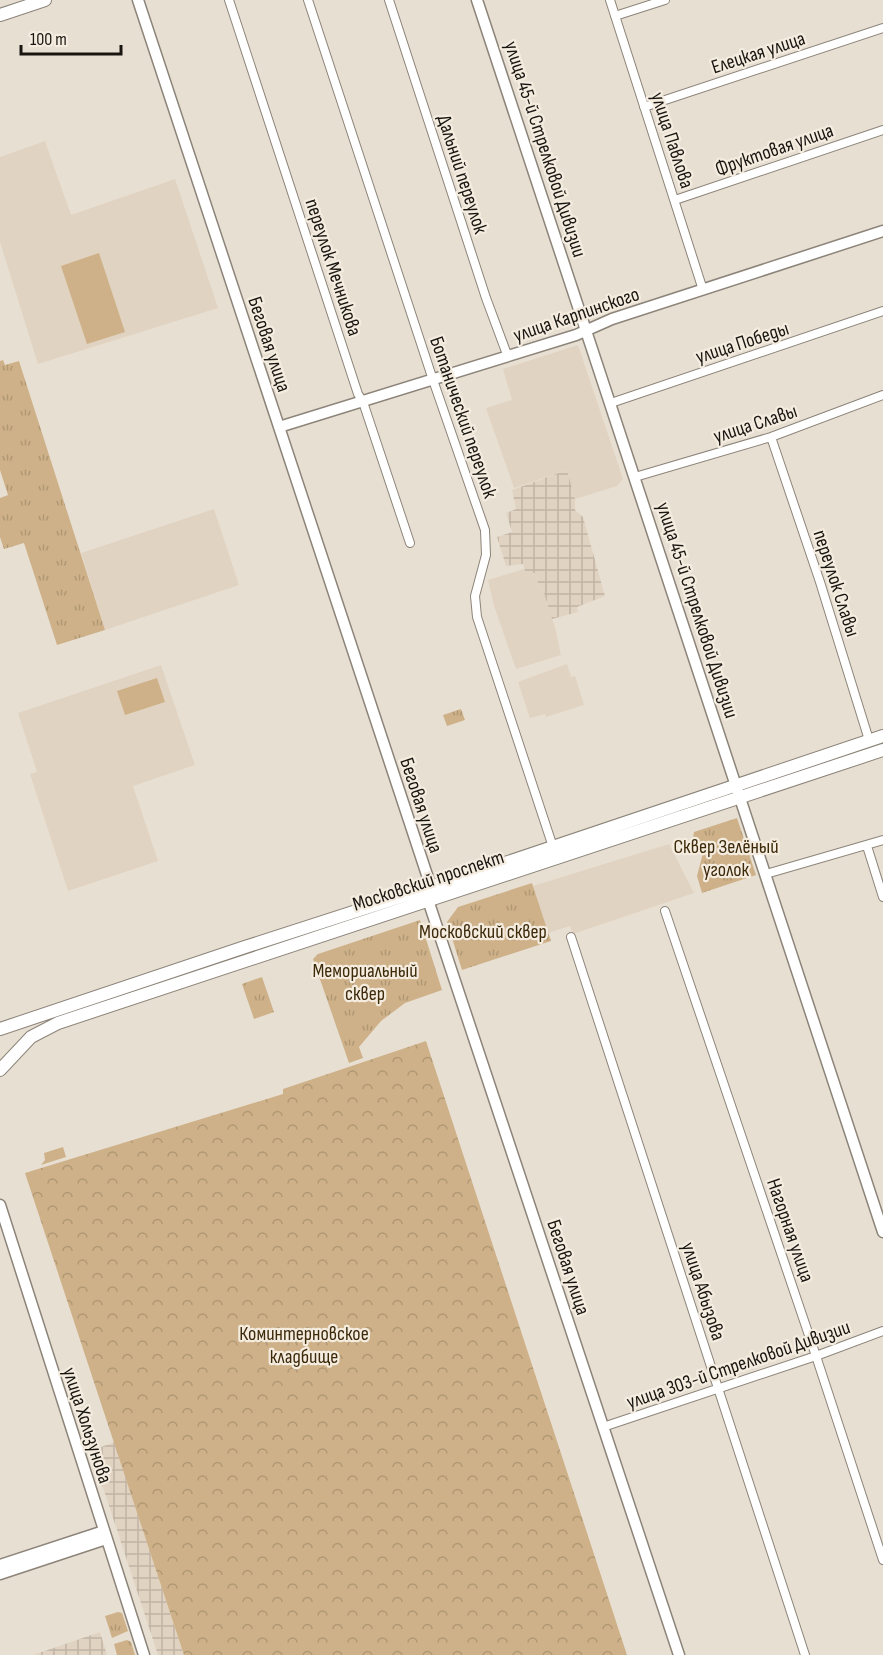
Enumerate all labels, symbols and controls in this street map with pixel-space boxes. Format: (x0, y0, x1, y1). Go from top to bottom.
scale bar (21, 18, 122, 56)
street label: Елецкая улица (708, 27, 808, 79)
text: 100 m (30, 29, 67, 50)
street label: улица 45-й Стрелковой Дивизии (499, 38, 591, 260)
street label: улица Павлова (645, 89, 699, 191)
street label: Дальний переулок (432, 112, 493, 237)
street label: Фруктовая улица (712, 119, 837, 181)
street label: переулок Мечникова (300, 196, 367, 339)
street label: улица Карпинского (510, 282, 643, 348)
street label: Беговая улица (242, 294, 296, 395)
street label: улица Победы (693, 317, 792, 369)
street label: Ботанический переулок (424, 333, 502, 502)
street label: улица Славы (710, 399, 800, 449)
street label: улица 45-й Стрелковой Дивизии (651, 499, 743, 721)
street label: переулок Славы (807, 527, 865, 640)
street label: Беговая улица (394, 755, 448, 856)
park label: Сквер Зелёный уголок (673, 835, 779, 882)
street label: Московский проспект (350, 845, 507, 917)
park label: Московский сквер (419, 920, 547, 944)
park label: Мемориальный сквер (312, 959, 418, 1006)
street label: Нагорная улица (761, 1175, 819, 1285)
street label: Беговая улица (541, 1217, 595, 1318)
street label: улица Абызова (676, 1239, 730, 1343)
street label: улица 303-й Стрелковой Дивизии (623, 1315, 853, 1415)
park label: Коминтерновское кладбище (239, 1322, 369, 1369)
street label: улица Хользунова (57, 1364, 117, 1486)

